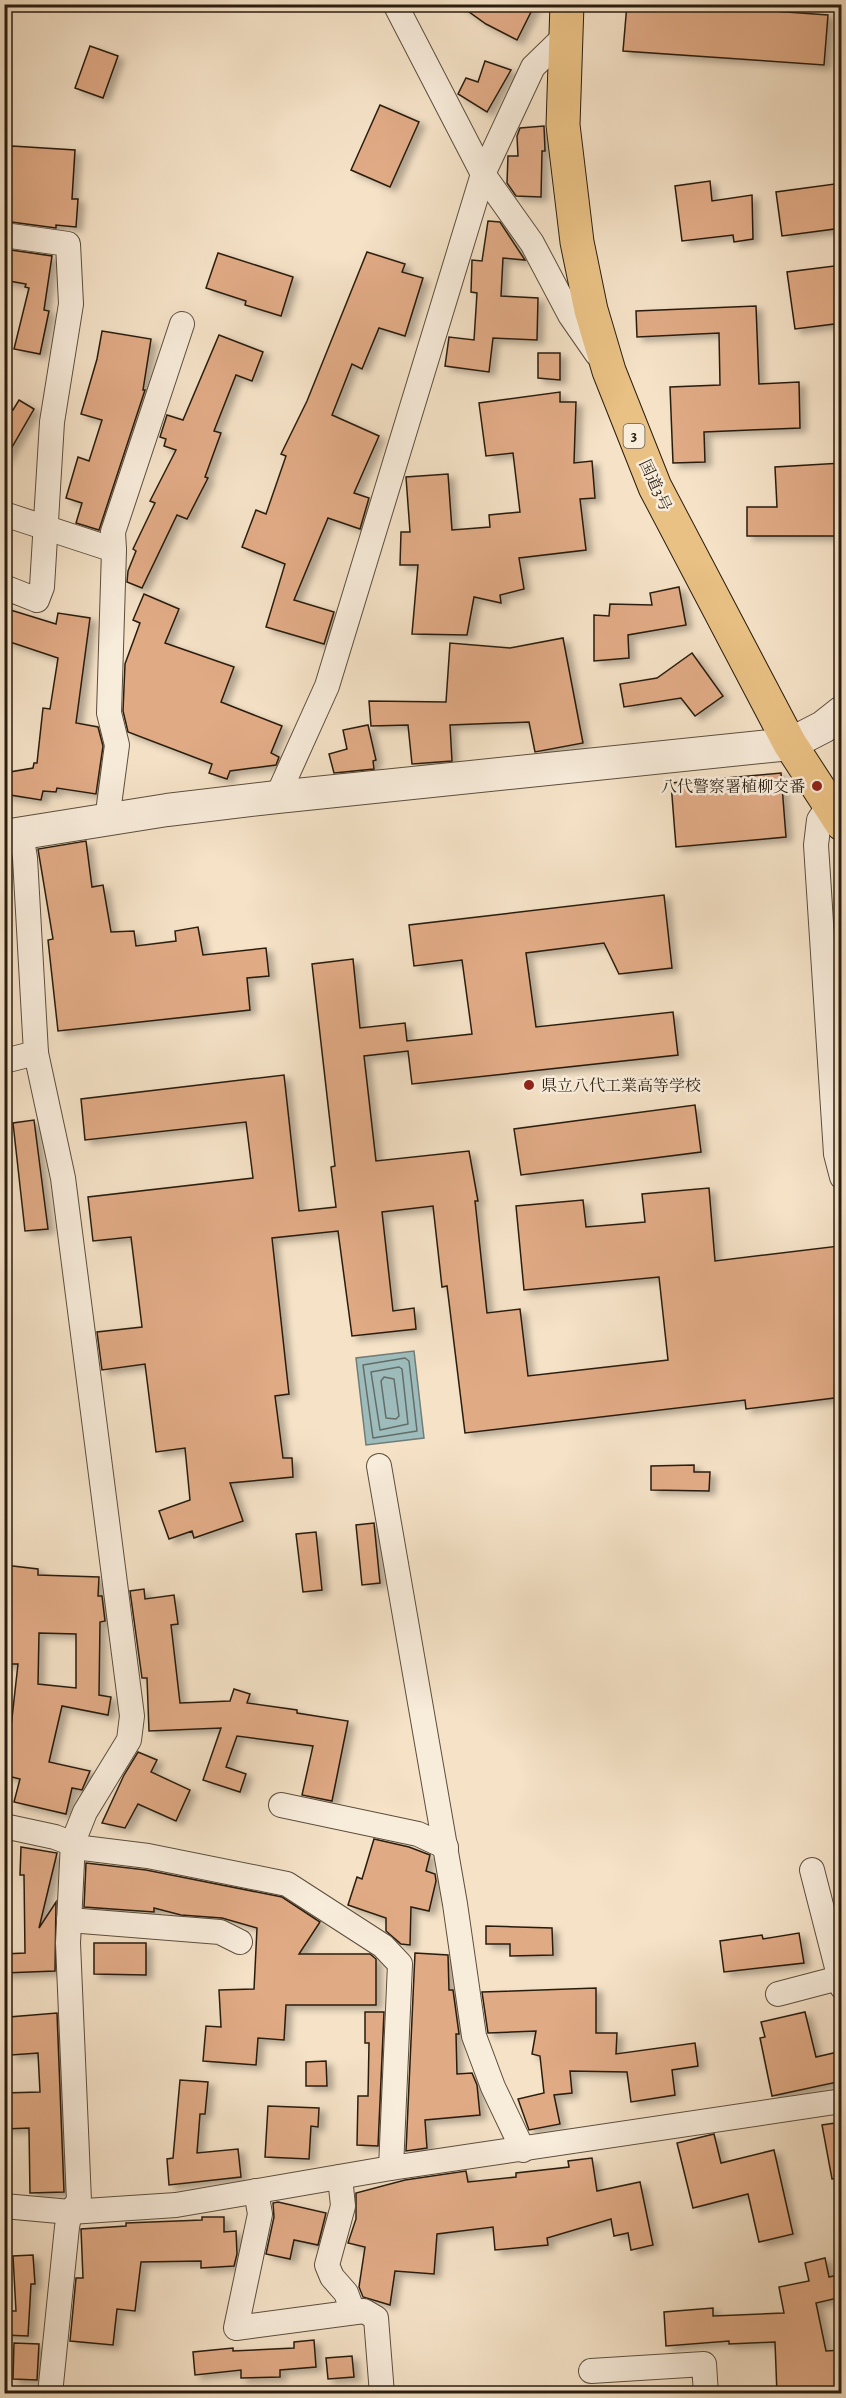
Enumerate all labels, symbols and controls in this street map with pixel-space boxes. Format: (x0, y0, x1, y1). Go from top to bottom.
road number: 3 (624, 424, 644, 448)
street label: 国道3号 (634, 456, 677, 515)
place label: 八代警察署植柳交番 (661, 776, 805, 798)
marker: 八代警察署植柳交番 (810, 779, 824, 793)
place label: 県立八代工業高等学校 (541, 1075, 701, 1097)
marker: 県立八代工業高等学校 (522, 1078, 536, 1092)

